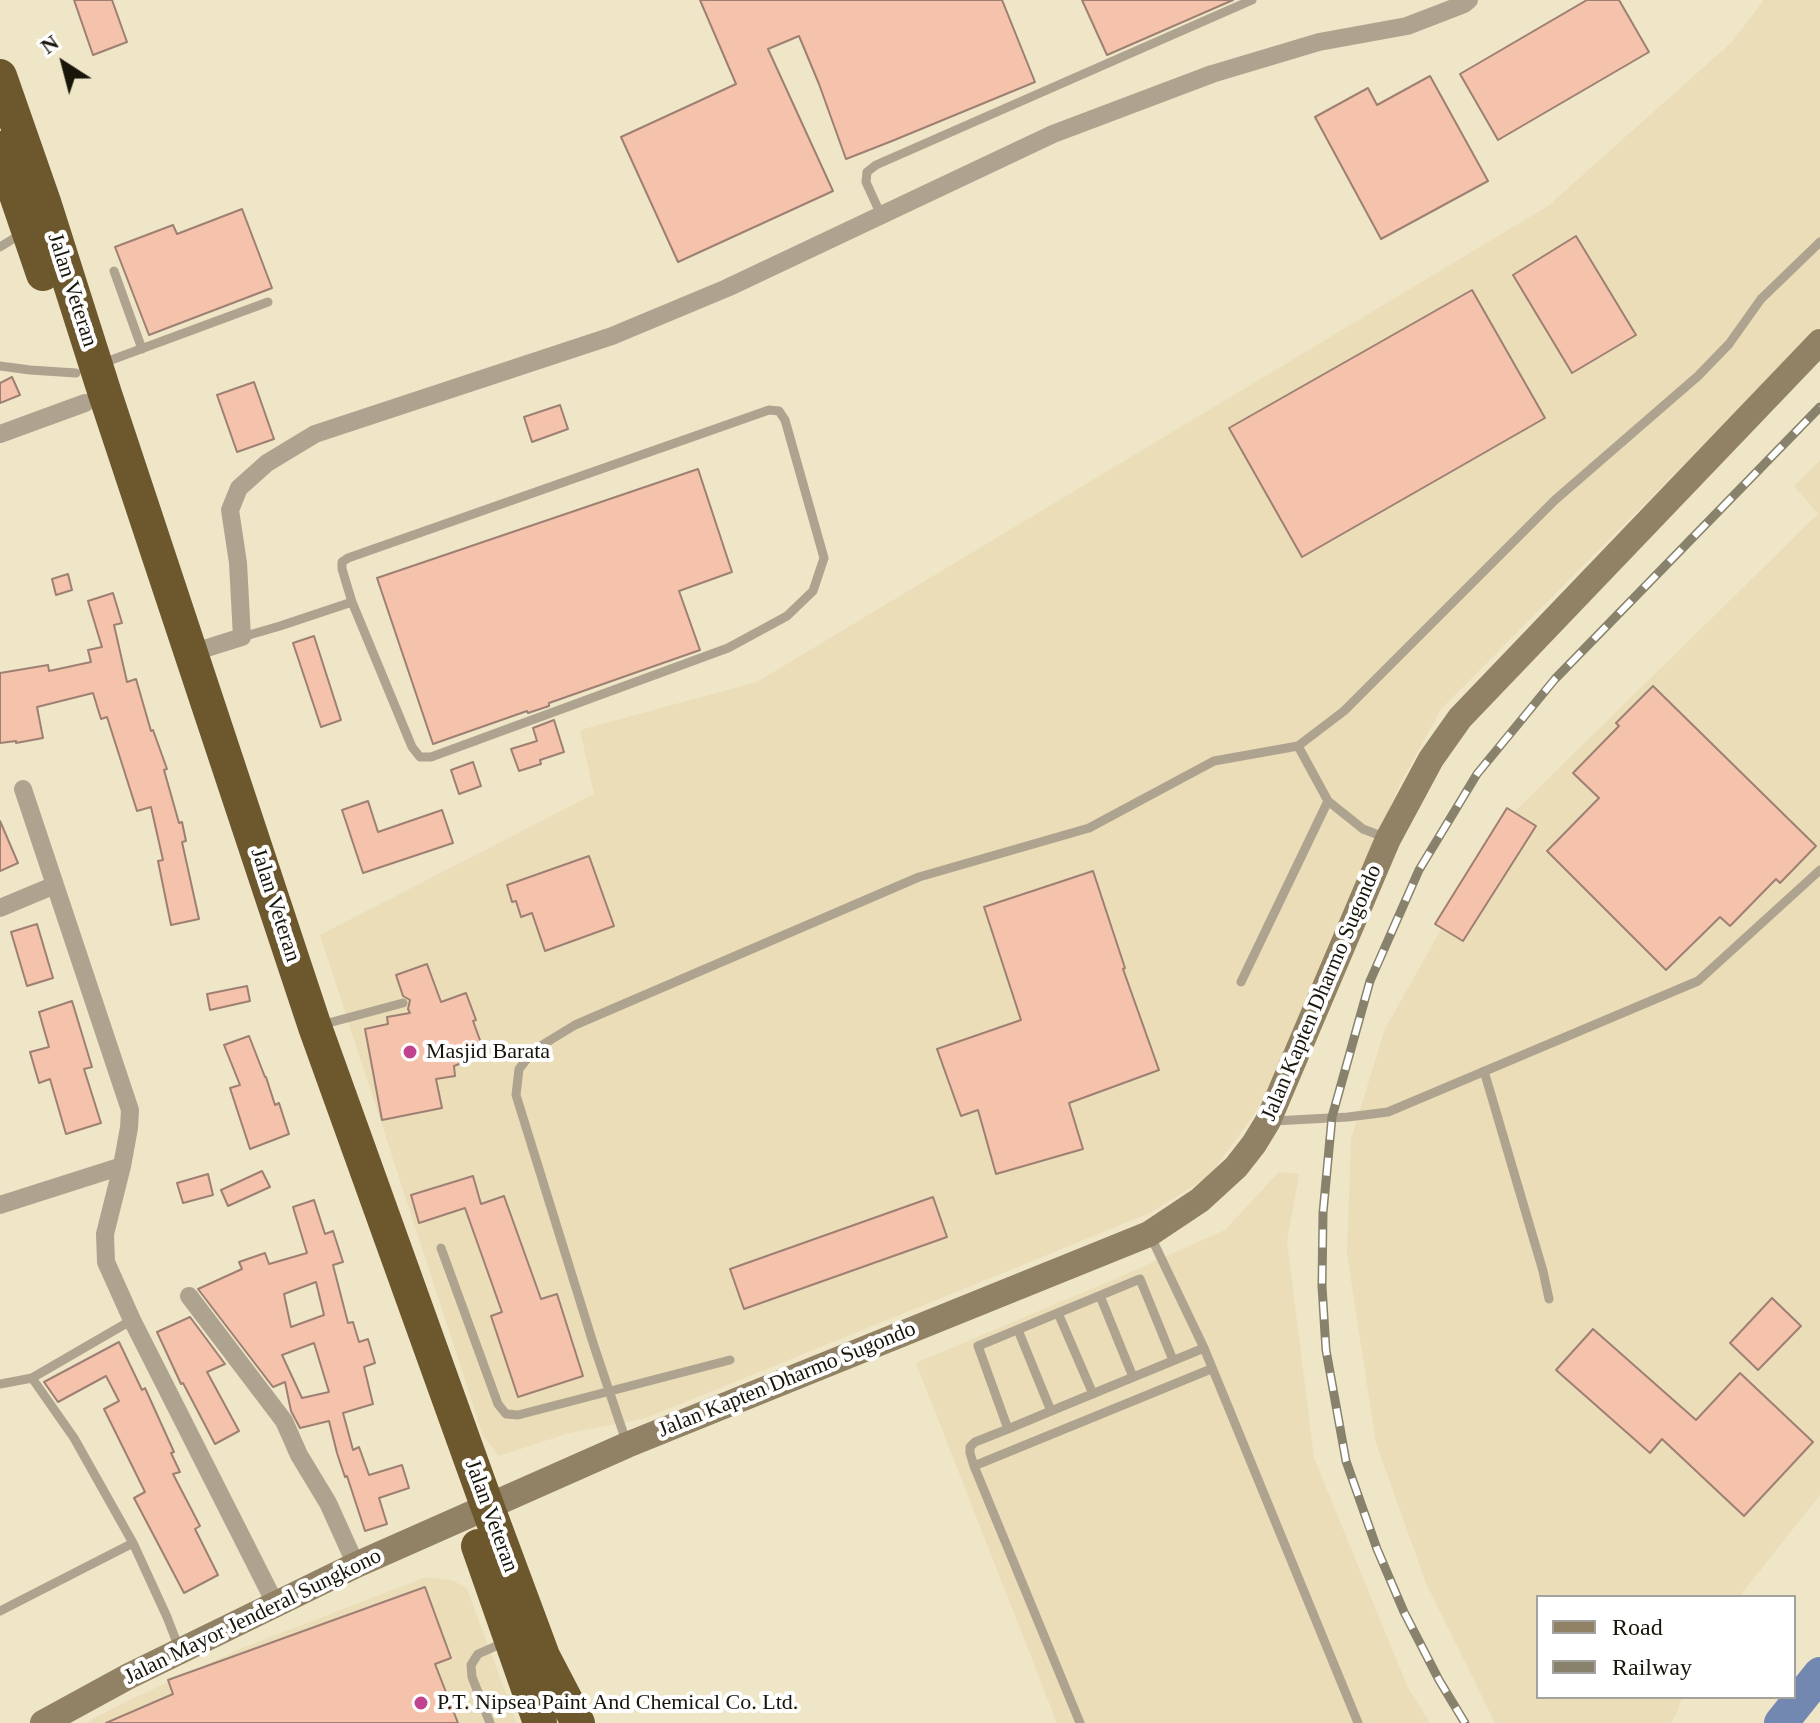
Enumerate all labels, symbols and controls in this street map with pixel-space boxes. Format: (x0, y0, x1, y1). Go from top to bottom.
north arrow (24, 24, 104, 104)
text: N (36, 29, 63, 59)
street label: Jalan Veteran (41, 230, 103, 350)
street label: Jalan Veteran (244, 845, 306, 965)
street label: Jalan Kapten Dharmo Sugondo (1256, 861, 1388, 1125)
place label: Masjid Barata (426, 1039, 550, 1065)
marker: Masjid Barata (401, 1043, 419, 1061)
street label: Jalan Kapten Dharmo Sugondo (654, 1316, 920, 1444)
street label: Jalan Veteran (458, 1456, 524, 1576)
street label: Jalan Mayor Jenderal Sungkono (120, 1543, 386, 1691)
legend (1536, 1595, 1796, 1699)
text: Road (1612, 1614, 1663, 1640)
text: Railway (1612, 1654, 1692, 1680)
place label: P.T. Nipsea Paint And Chemical Co. Ltd. (437, 1690, 798, 1716)
marker: P.T. Nipsea Paint And Chemical Co. Ltd. (412, 1694, 430, 1712)

